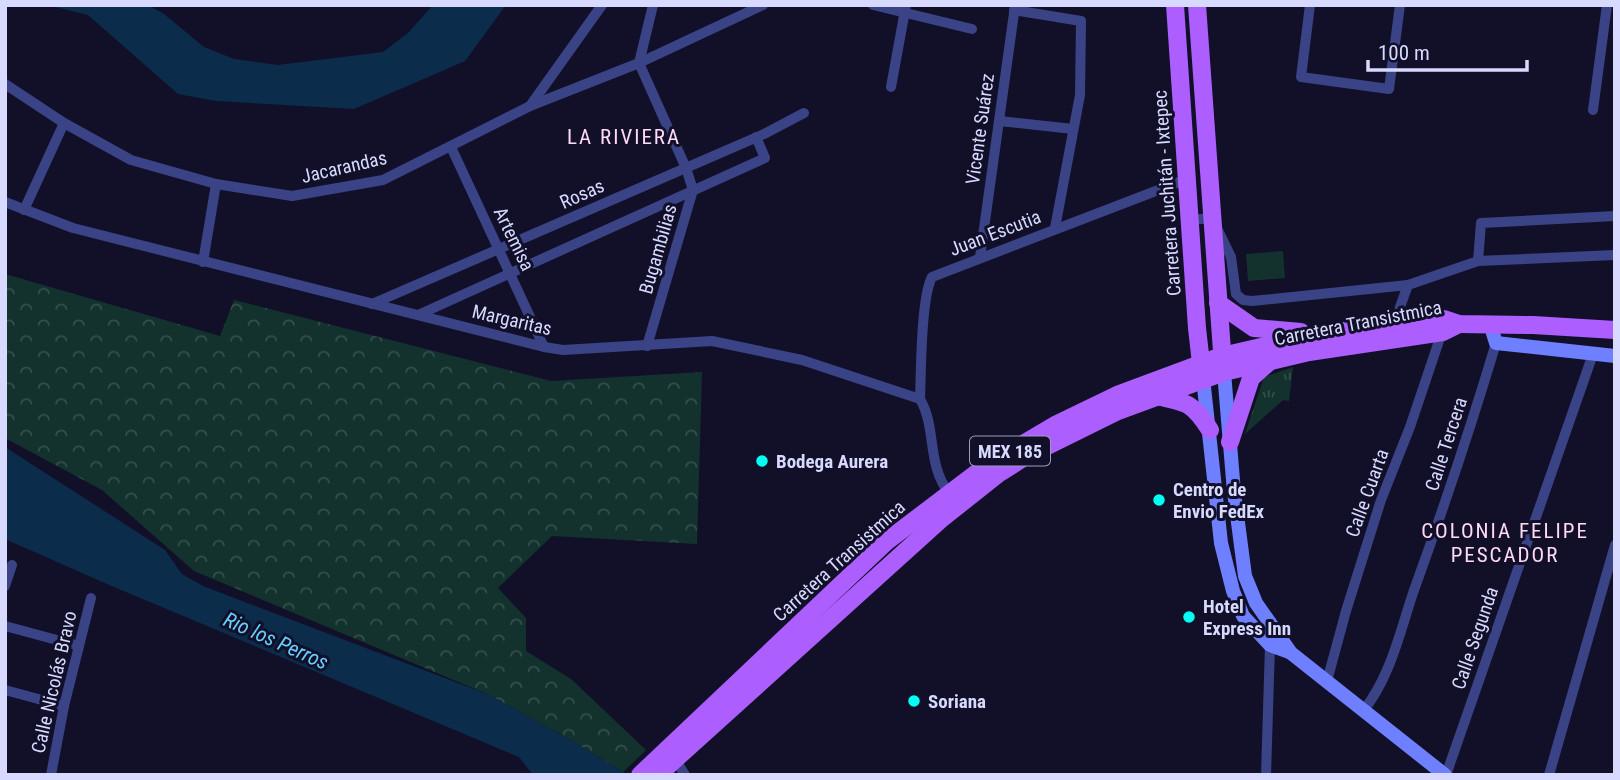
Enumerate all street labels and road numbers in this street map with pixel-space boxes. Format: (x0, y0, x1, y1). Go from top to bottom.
street label: Vicente Suárez (961, 72, 999, 186)
street label: Carretera Juchitán - Ixtepec (1148, 89, 1186, 297)
street label: Jacarandas (299, 146, 389, 188)
street label: Rosas (556, 174, 608, 214)
street label: Bugambilias (634, 201, 682, 297)
street label: Artemisa (489, 203, 539, 275)
street label: Juan Escutia (946, 205, 1044, 261)
street label: Carretera Transistmica (1272, 295, 1444, 351)
street label: Margaritas (470, 300, 554, 340)
street label: Calle Tercera (1420, 394, 1472, 494)
road number: MEX 185 (970, 436, 1050, 466)
street label: Calle Cuarta (1340, 446, 1394, 540)
street label: Carretera Transistmica (768, 496, 910, 626)
street label: Calle Segunda (1447, 584, 1503, 692)
street label: Calle Nicolás Bravo (26, 609, 82, 755)

